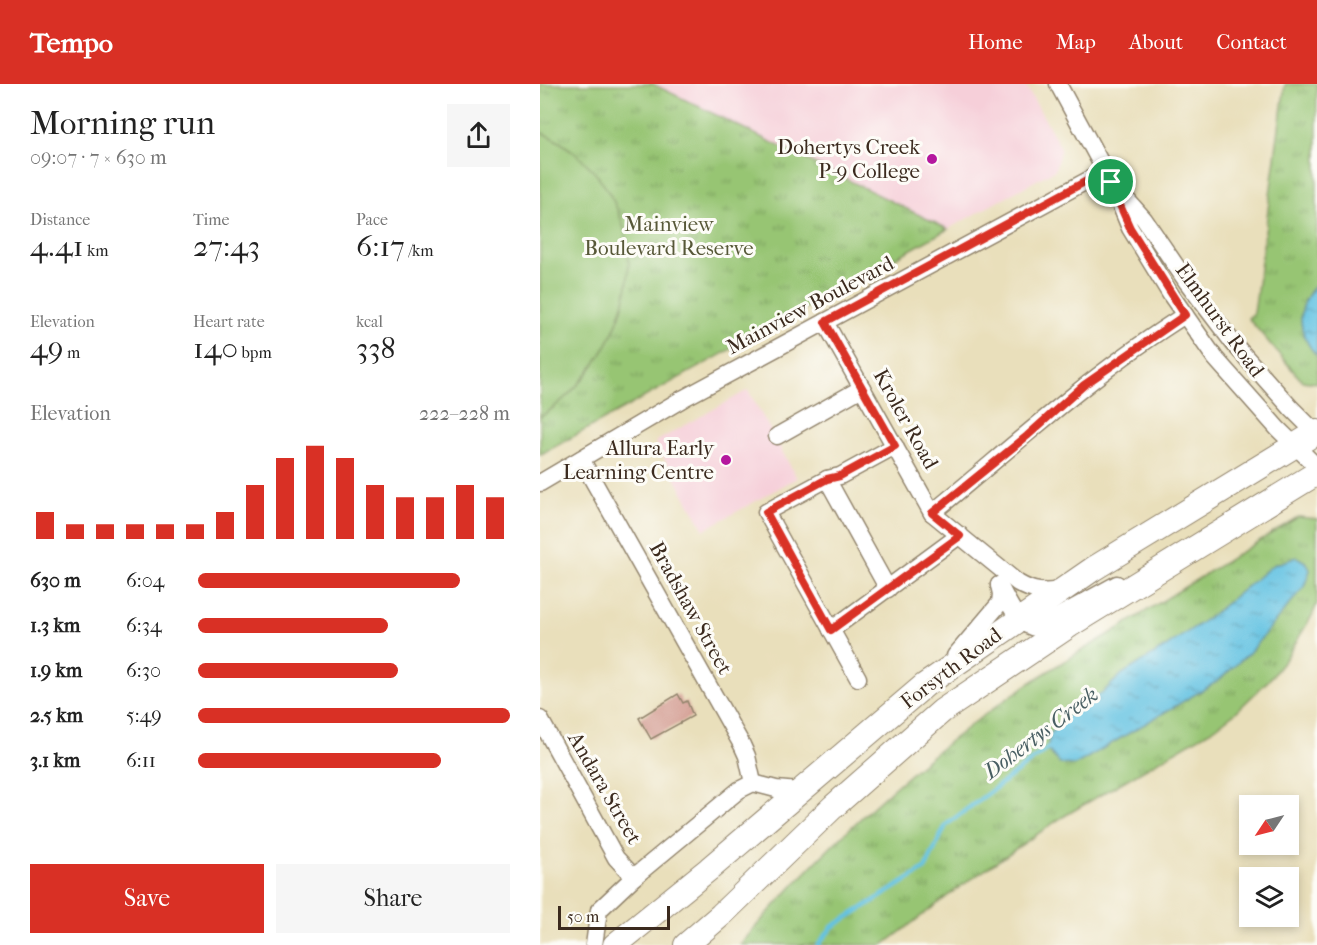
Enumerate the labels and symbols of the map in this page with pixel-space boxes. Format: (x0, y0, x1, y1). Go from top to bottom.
place label: Dohertys Creek P-9 College (777, 135, 920, 183)
marker: Dohertys Creek P-9 College (925, 152, 939, 166)
pin (1085, 156, 1136, 207)
park label: Mainview Boulevard Reserve (584, 212, 754, 260)
street label: Mainview Boulevard (722, 251, 898, 359)
street label: Elmhurst Road (1171, 258, 1270, 382)
street label: Kroler Road (869, 365, 944, 474)
place label: Allura Early Learning Centre (563, 436, 715, 484)
marker: Allura Early Learning Centre (719, 453, 733, 467)
street label: Bradshaw Street (645, 537, 738, 679)
street label: Forsyth Road (896, 622, 1007, 714)
water label: Dohertys Creek (977, 681, 1103, 786)
street label: Andara Street (563, 727, 647, 849)
north arrow (1239, 795, 1299, 855)
scale bar (558, 903, 670, 930)

